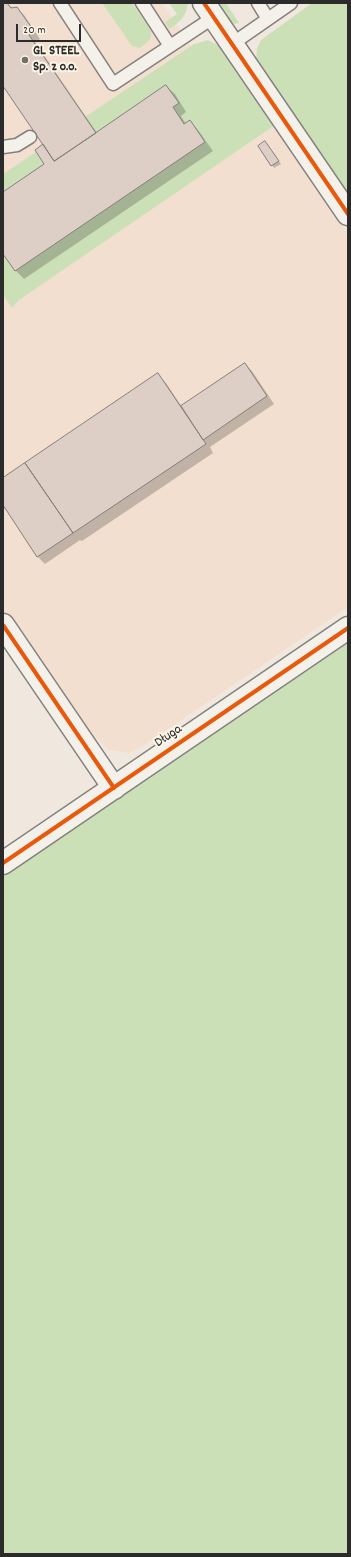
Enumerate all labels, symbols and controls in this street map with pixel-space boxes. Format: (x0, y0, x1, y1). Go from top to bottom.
scale bar (18, 16, 83, 42)
text: 20 m (23, 22, 46, 39)
place label: GL STEEL Sp. z o.o. (33, 44, 79, 76)
marker: GL STEEL Sp. z o.o. (20, 55, 30, 65)
street label: Długa (152, 722, 186, 752)

